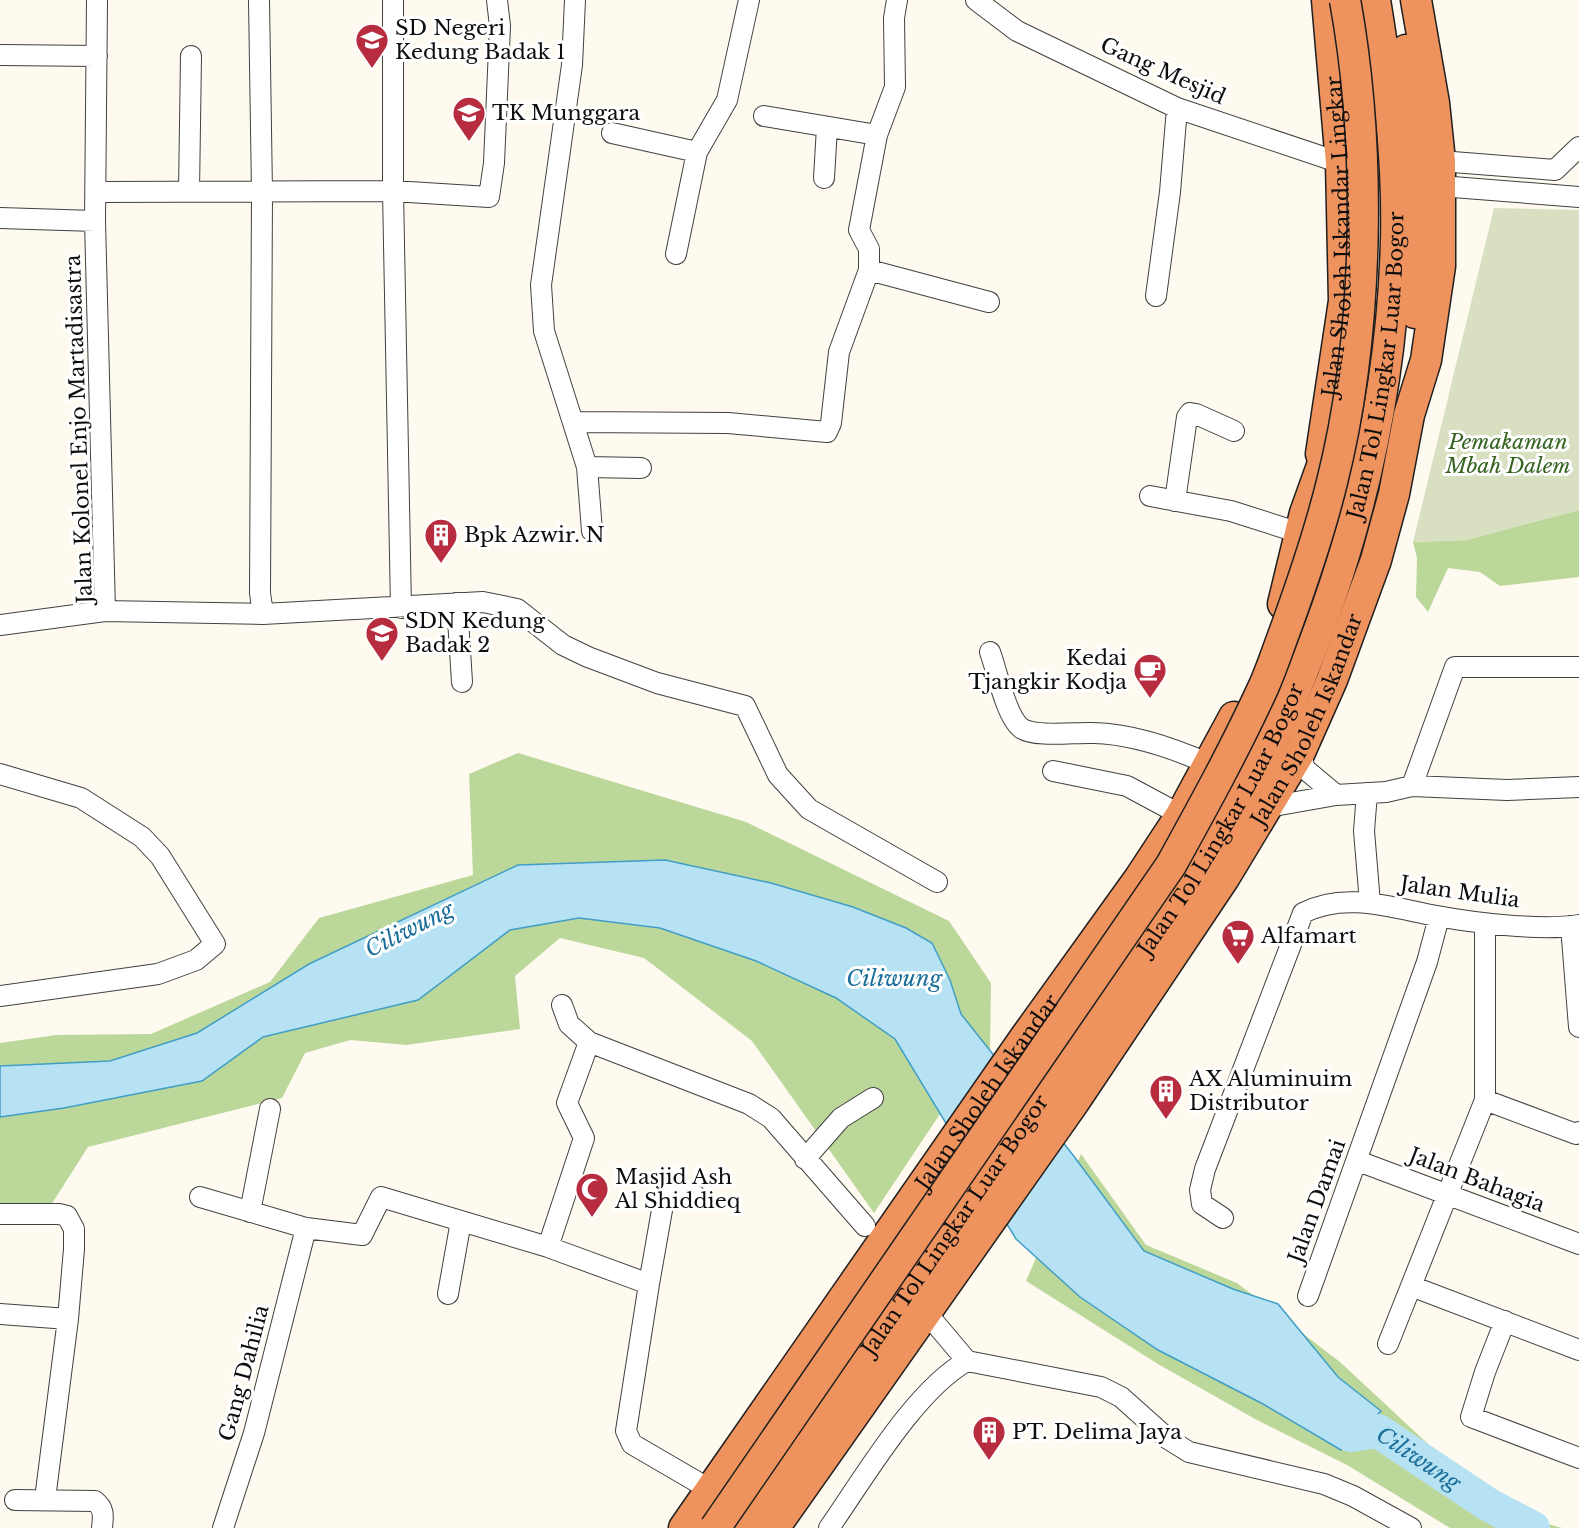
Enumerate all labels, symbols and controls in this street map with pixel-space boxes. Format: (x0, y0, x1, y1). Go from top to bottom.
place label: SD Negeri Kedung Badak 1 (395, 15, 566, 65)
school or university icon: SD Negeri Kedung Badak 1 (354, 22, 390, 69)
street label: Gang Mesjid (1096, 32, 1230, 110)
street label: Jalan Sholeh Iskandar Lingkar (1316, 75, 1357, 402)
school or university icon: TK Munggara (451, 95, 487, 142)
place label: TK Munggara (492, 100, 641, 126)
street label: Jalan Tol Lingkar Luar Bogor (1341, 212, 1409, 525)
street label: Jalan Kolonel Enjo Martadisastra (60, 254, 98, 607)
park label: Pemakaman Mbah Dalem (1444, 429, 1571, 479)
building icon: Bpk Azwir. N (423, 517, 459, 564)
place label: Bpk Azwir. N (464, 522, 605, 548)
place label: SDN Kedung Badak 2 (405, 608, 545, 658)
street label: Jalan Sholeh Iskandar (1244, 610, 1368, 833)
school or university icon: SDN Kedung Badak 2 (364, 615, 400, 662)
place label: Kedai Tjangkir Kodja (968, 645, 1127, 695)
cafe icon: Kedai Tjangkir Kodja (1132, 652, 1168, 699)
street label: Jalan Tol Lingkar Luar Bogor (1131, 679, 1310, 963)
street label: Jalan Mulia (1396, 870, 1522, 913)
water label: Ciliwung (361, 895, 460, 963)
supermarket icon: Alfamart (1220, 918, 1256, 965)
place label: Alfamart (1260, 923, 1357, 949)
water label: Ciliwung (846, 965, 944, 992)
street label: Jalan Sholeh Iskandar (908, 989, 1065, 1197)
place label: AX Aluminuim Distributor (1188, 1066, 1353, 1116)
building icon: AX Aluminuim Distributor (1148, 1073, 1184, 1120)
street label: Jalan Tol Lingkar Luar Bogor (854, 1090, 1054, 1363)
street label: Jalan Damai (1282, 1136, 1351, 1269)
street label: Jalan Bahagia (1403, 1141, 1549, 1218)
place label: Masjid Ash Al Shiddieq (614, 1164, 741, 1214)
mosque icon: Masjid Ash Al Shiddieq (574, 1171, 610, 1218)
street label: Gang Dahilia (213, 1302, 275, 1444)
building icon: PT. Delima Jaya (971, 1414, 1007, 1461)
place label: PT. Delima Jaya (1012, 1419, 1182, 1445)
water label: Ciliwung (1371, 1421, 1467, 1497)

